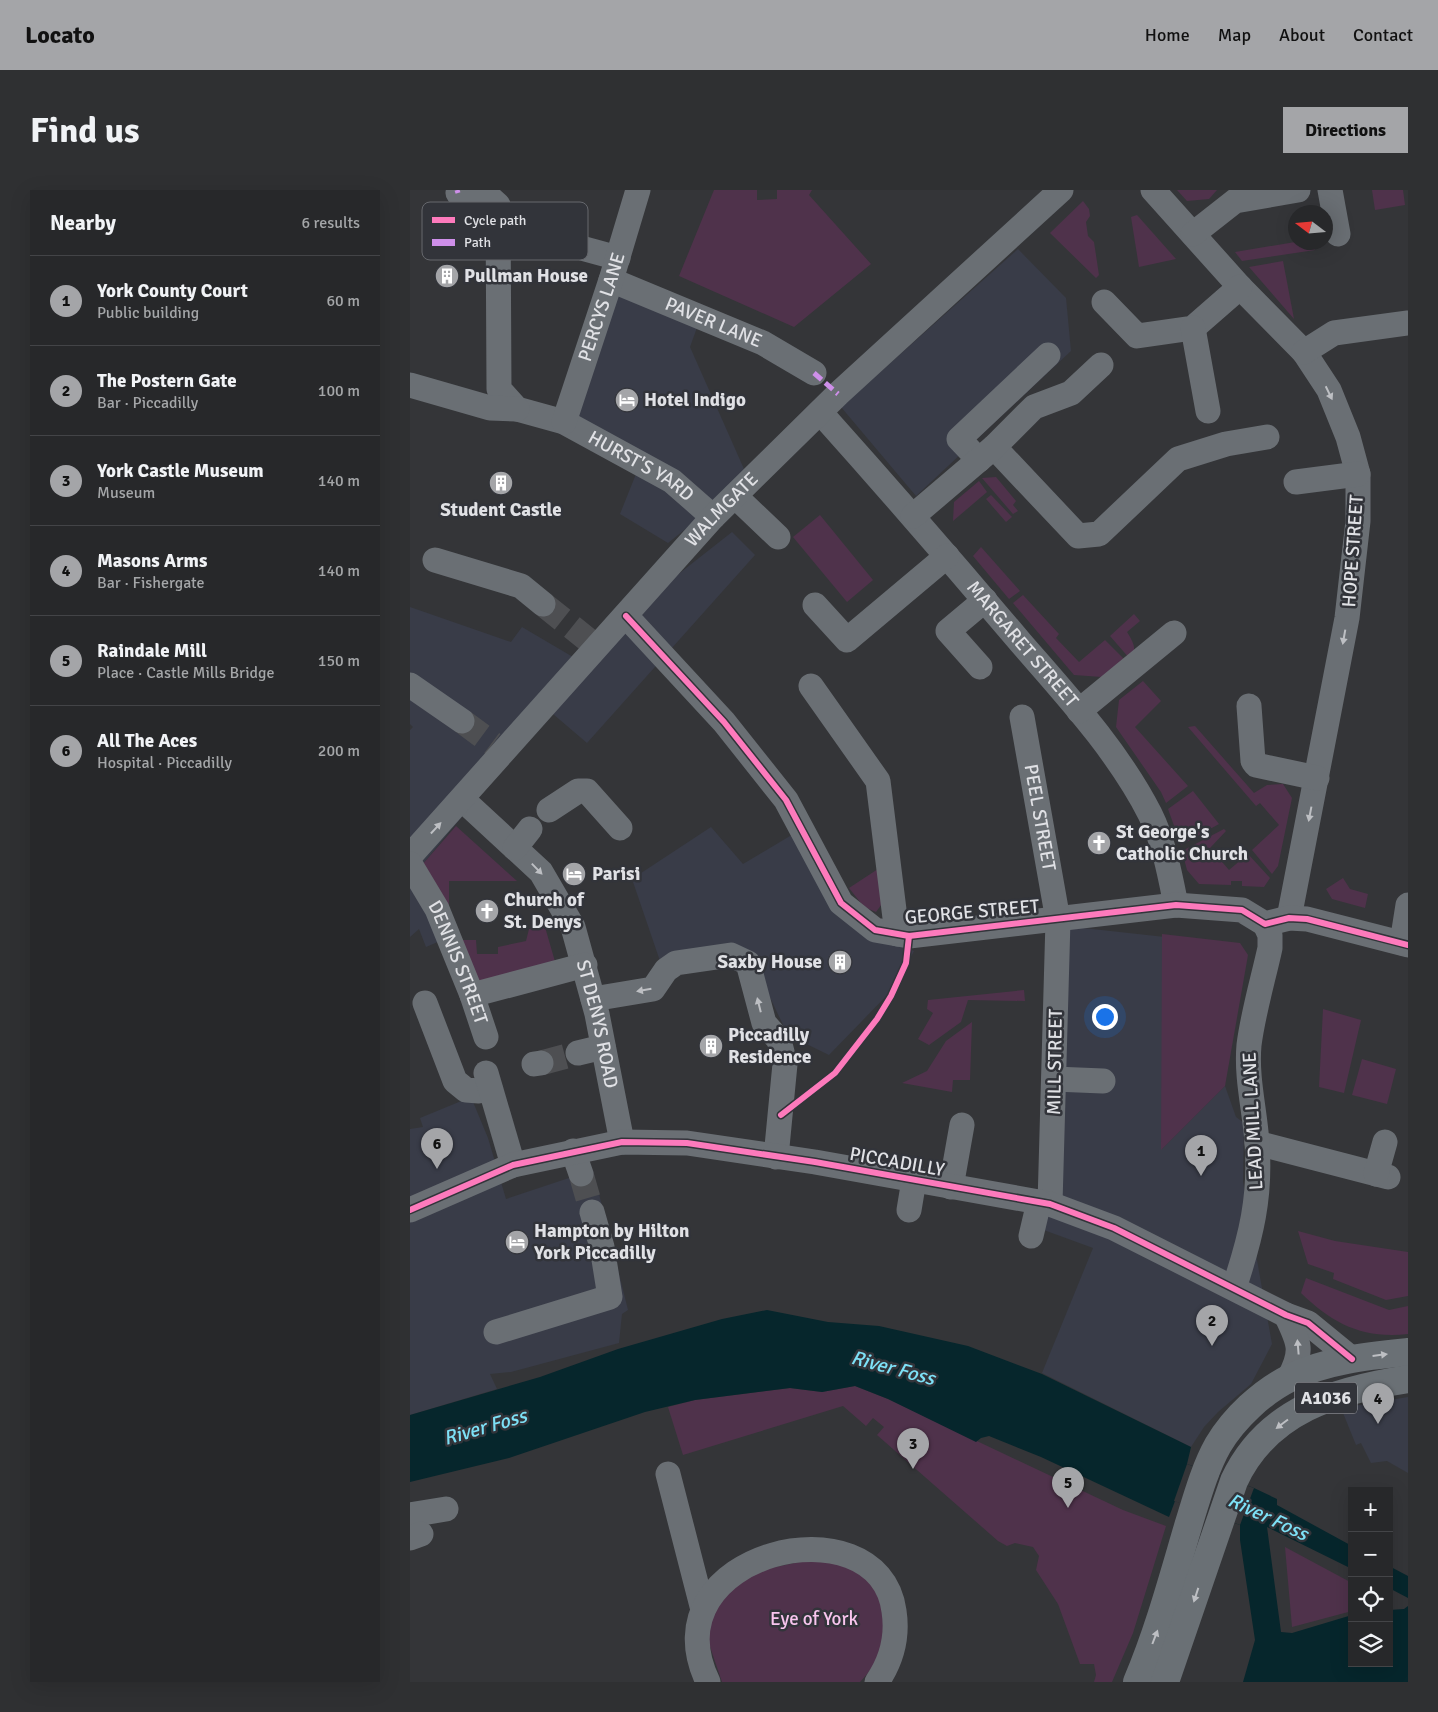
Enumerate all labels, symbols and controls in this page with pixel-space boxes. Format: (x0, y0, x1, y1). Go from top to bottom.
text: Locato (25, 20, 95, 50)
text: Home (1145, 24, 1190, 46)
text: Map (1218, 24, 1251, 46)
text: About (1279, 24, 1325, 46)
text: Contact (1353, 24, 1413, 46)
button: Directions (1283, 107, 1408, 153)
text: Find us (30, 109, 140, 152)
legend (422, 202, 588, 260)
north arrow (1288, 205, 1333, 250)
text: Nearby (50, 210, 116, 236)
text: Cycle path (464, 212, 526, 229)
text: 6 results (301, 213, 360, 233)
text: Path (464, 234, 491, 251)
street label: PERCYS LANE (573, 250, 631, 365)
building icon: Pullman House (434, 263, 460, 289)
place label: Pullman House (464, 264, 588, 288)
text: York County Court (97, 279, 248, 303)
text: 1 (62, 291, 70, 311)
text: 60 m (326, 291, 360, 311)
street label: PAVER LANE (662, 292, 766, 353)
text: Public building (97, 303, 199, 323)
text: The Postern Gate (97, 369, 237, 393)
text: 2 (62, 381, 70, 401)
text: 100 m (318, 381, 360, 401)
one-way arrow (1326, 386, 1334, 400)
hotel icon: Hotel Indigo (614, 387, 640, 413)
place label: Hotel Indigo (644, 388, 746, 412)
text: Bar · Piccadilly (97, 393, 198, 413)
street label: HURST'S YARD (584, 425, 699, 507)
text: York Castle Museum (97, 459, 264, 483)
street label: WALMGATE (680, 467, 763, 552)
building icon: Student Castle (488, 470, 514, 496)
text: 3 (62, 471, 70, 491)
text: 140 m (318, 471, 360, 491)
text: Museum (97, 483, 155, 503)
street label: HOPE STREET (1337, 493, 1369, 608)
place label: Student Castle (440, 498, 562, 522)
text: Masons Arms (97, 549, 207, 573)
text: 4 (62, 561, 70, 581)
text: 140 m (318, 561, 360, 581)
text: Bar · Fishergate (97, 573, 205, 593)
street label: MARGARET STREET (961, 576, 1084, 713)
one-way arrow (1339, 629, 1347, 645)
text: Raindale Mill (97, 639, 207, 663)
text: 5 (62, 651, 70, 671)
text: 150 m (318, 651, 360, 671)
text: Place · Castle Mills Bridge (97, 663, 274, 683)
text: All The Aces (97, 729, 197, 753)
text: 6 (62, 741, 70, 761)
text: 200 m (318, 741, 360, 761)
text: Hospital · Piccadilly (97, 753, 232, 773)
street label: PEEL STREET (1019, 762, 1061, 873)
one-way arrow (1305, 806, 1313, 822)
place label: St George's Catholic Church (1116, 820, 1248, 866)
one-way arrow (430, 822, 442, 834)
church icon: St George's Catholic Church (1086, 830, 1112, 856)
hotel icon: Parisi (561, 861, 587, 887)
one-way arrow (531, 862, 543, 874)
place label: Parisi (592, 862, 640, 886)
place label: Church of St. Denys (504, 888, 585, 934)
street label: GEORGE STREET (904, 894, 1041, 930)
street label: DENNIS STREET (423, 896, 493, 1028)
church icon: Church of St. Denys (474, 898, 500, 924)
building icon: Saxby House (827, 949, 853, 975)
place label: Saxby House (717, 950, 822, 974)
street label: ST DENYS ROAD (571, 957, 623, 1090)
one-way arrow (636, 987, 652, 995)
one-way arrow (755, 997, 763, 1012)
your location (1092, 1004, 1118, 1030)
street label: MILL STREET (1042, 1008, 1068, 1115)
place label: Piccadilly Residence (728, 1023, 811, 1069)
building icon: Piccadilly Residence (698, 1033, 724, 1059)
street label: LEAD MILL LANE (1237, 1051, 1269, 1191)
pin: 6 (421, 1128, 453, 1169)
pin: 1 (1185, 1135, 1217, 1176)
street label: PICCADILLY (848, 1142, 947, 1182)
place label: Hampton by Hilton York Piccadilly (533, 1219, 689, 1265)
hotel icon: Hampton by Hilton York Piccadilly (504, 1229, 530, 1255)
pin: 2 (1196, 1305, 1228, 1346)
one-way arrow (1293, 1338, 1301, 1354)
water label: River Foss (848, 1345, 940, 1392)
one-way arrow (1372, 1351, 1388, 1359)
road number: A1036 (1295, 1382, 1357, 1414)
pin: 4 (1362, 1383, 1394, 1424)
water label: River Foss (440, 1403, 532, 1451)
one-way arrow (1275, 1419, 1289, 1429)
pin: 3 (897, 1428, 929, 1469)
pin: 5 (1052, 1467, 1084, 1508)
map controls (1348, 1487, 1393, 1667)
button: + (1348, 1487, 1393, 1532)
water label: River Foss (1224, 1488, 1314, 1547)
button: − (1348, 1532, 1393, 1577)
button: locate (1348, 1577, 1393, 1622)
one-way arrow (1191, 1587, 1199, 1602)
park label: Eye of York (770, 1607, 858, 1631)
button: layers (1348, 1622, 1393, 1667)
one-way arrow (1151, 1629, 1159, 1644)

